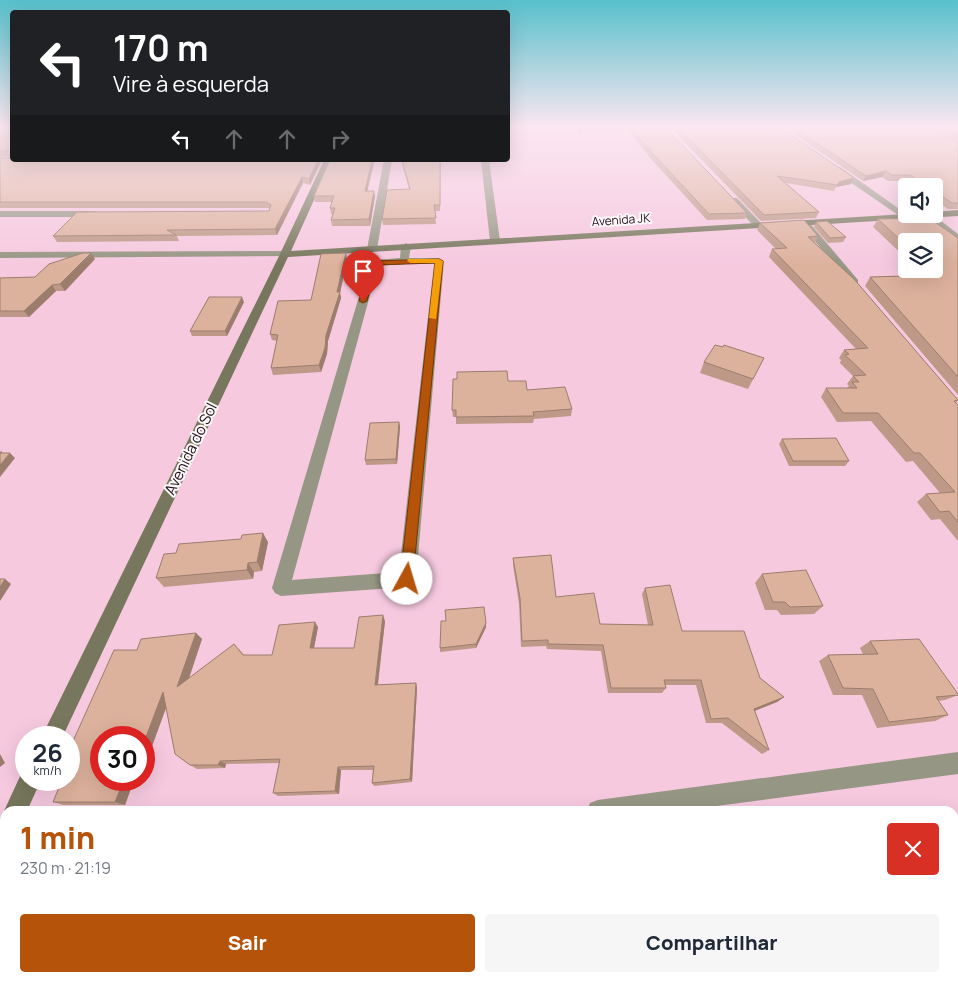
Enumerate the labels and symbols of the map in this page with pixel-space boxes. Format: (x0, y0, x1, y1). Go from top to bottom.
street label: Avenida JK (591, 209, 652, 230)
pin (342, 250, 384, 301)
street label: Avenida do Sol (159, 399, 222, 498)
position arrow (380, 552, 432, 604)
speed limit sign: 30 (90, 726, 155, 791)

